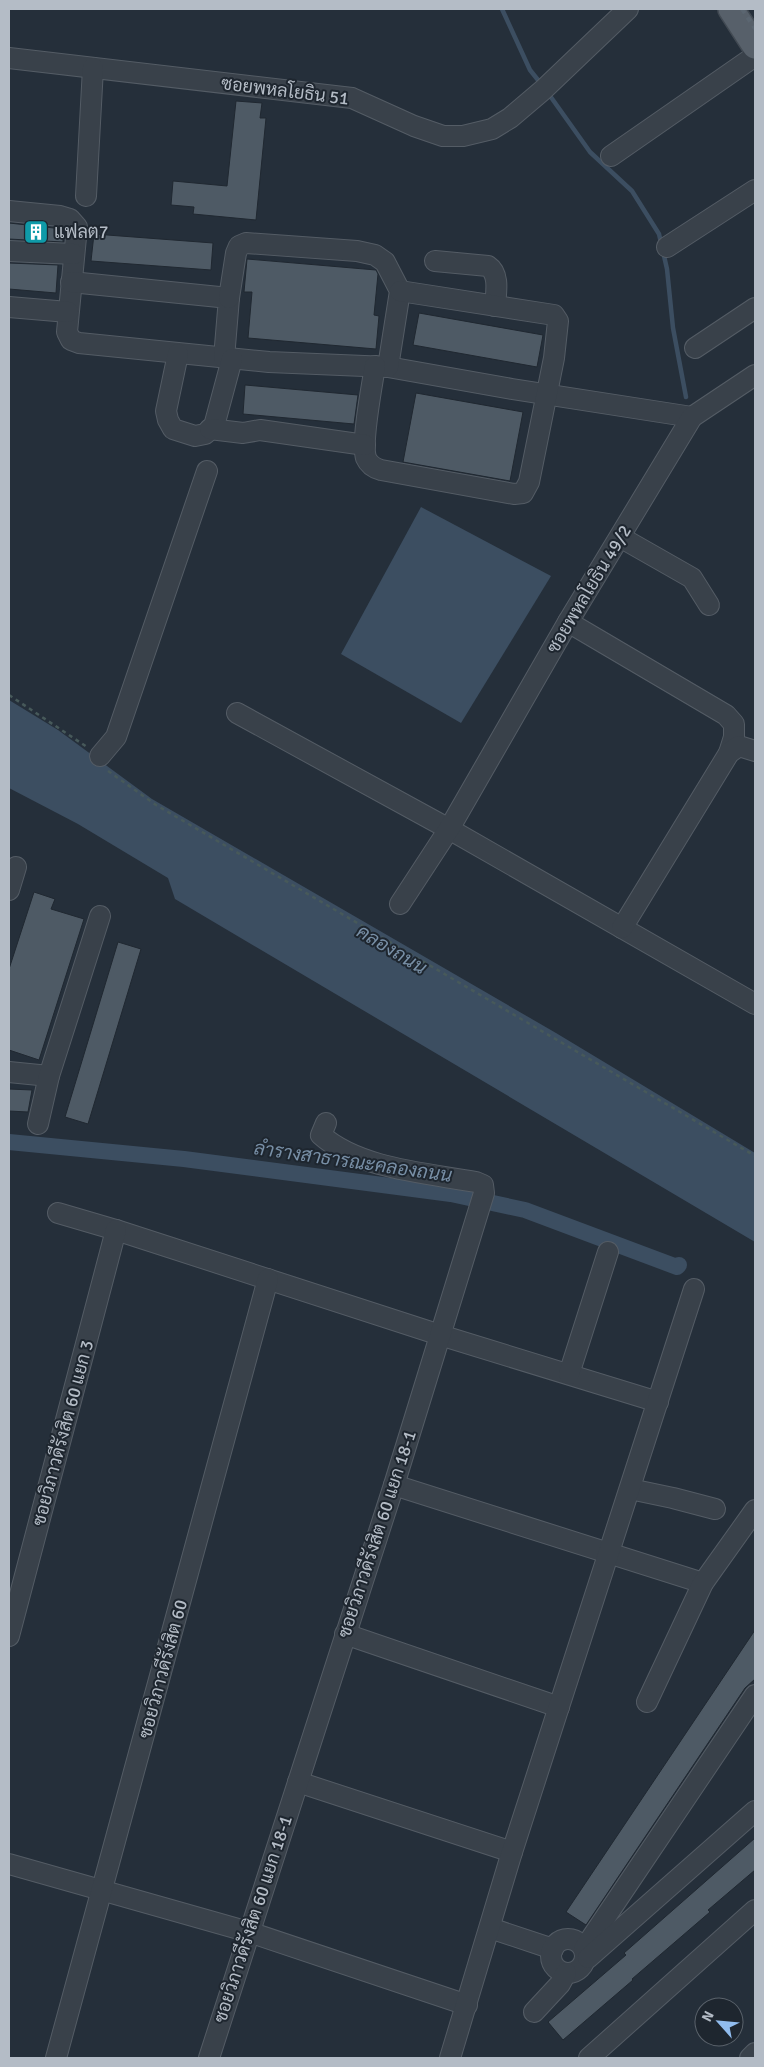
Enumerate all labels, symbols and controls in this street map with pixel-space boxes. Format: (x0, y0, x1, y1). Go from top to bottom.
street label: ซอยพหลโยธิน 51 (220, 70, 350, 110)
building icon: แฟลต7 (23, 219, 49, 245)
place label: แฟลต7 (54, 221, 108, 243)
street label: ซอยพหลโยธิน 49/2 (540, 520, 636, 657)
water label: คลองถนน (352, 920, 431, 980)
water label: ลำรางสาธารณะคลองถนน (252, 1136, 453, 1188)
street label: ซอยวิภาวดีรังสิต 60 แยก 3 (26, 1337, 98, 1528)
street label: ซอยวิภาวดีรังสิต 60 แยก 18-1 (331, 1427, 421, 1641)
street label: ซอยวิภาวดีรังสิต 60 (132, 1597, 192, 1741)
street label: ซอยวิภาวดีรังสิต 60 แยก 18-1 (207, 1812, 297, 2026)
north arrow (694, 1997, 744, 2047)
text: N (698, 2008, 718, 2025)

